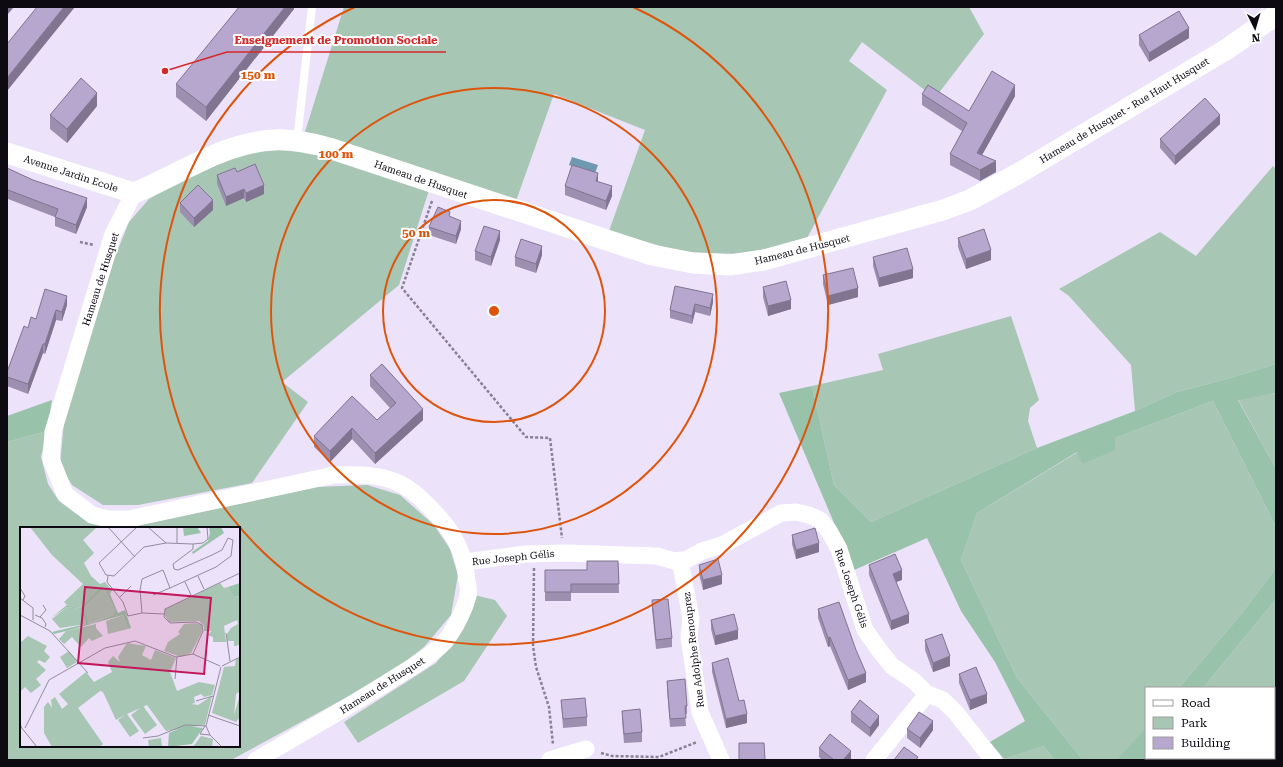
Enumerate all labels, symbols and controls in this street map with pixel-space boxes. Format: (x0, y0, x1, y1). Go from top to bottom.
north arrow (1235, 8, 1275, 48)
callout: Enseignement de Promotion Sociale (227, 29, 446, 52)
text: N (1251, 31, 1261, 44)
text: Enseignement de Promotion Sociale (235, 34, 438, 47)
street label: Hameau de Husquet - Rue Haut Husquet (1038, 55, 1211, 165)
text: 150 m (241, 68, 276, 82)
text: 100 m (319, 147, 354, 161)
street label: Avenue Jardin Ecole (22, 153, 120, 194)
street label: Hameau de Husquet (373, 158, 469, 201)
text: 50 m (402, 226, 430, 240)
street label: Hameau de Husquet (80, 231, 121, 327)
street label: Hameau de Husquet (753, 232, 851, 267)
centre of rings (487, 304, 501, 318)
inset map (20, 527, 240, 747)
street label: Rue Joseph Gélis (833, 547, 870, 629)
street label: Rue Joseph Gélis (471, 548, 555, 567)
street label: Rue Adolphe Renouprez (681, 591, 706, 708)
street label: Hameau de Husquet (338, 655, 427, 716)
legend (1145, 687, 1275, 759)
text: Road (1181, 696, 1211, 710)
text: Park (1181, 716, 1208, 730)
text: Building (1181, 736, 1230, 750)

